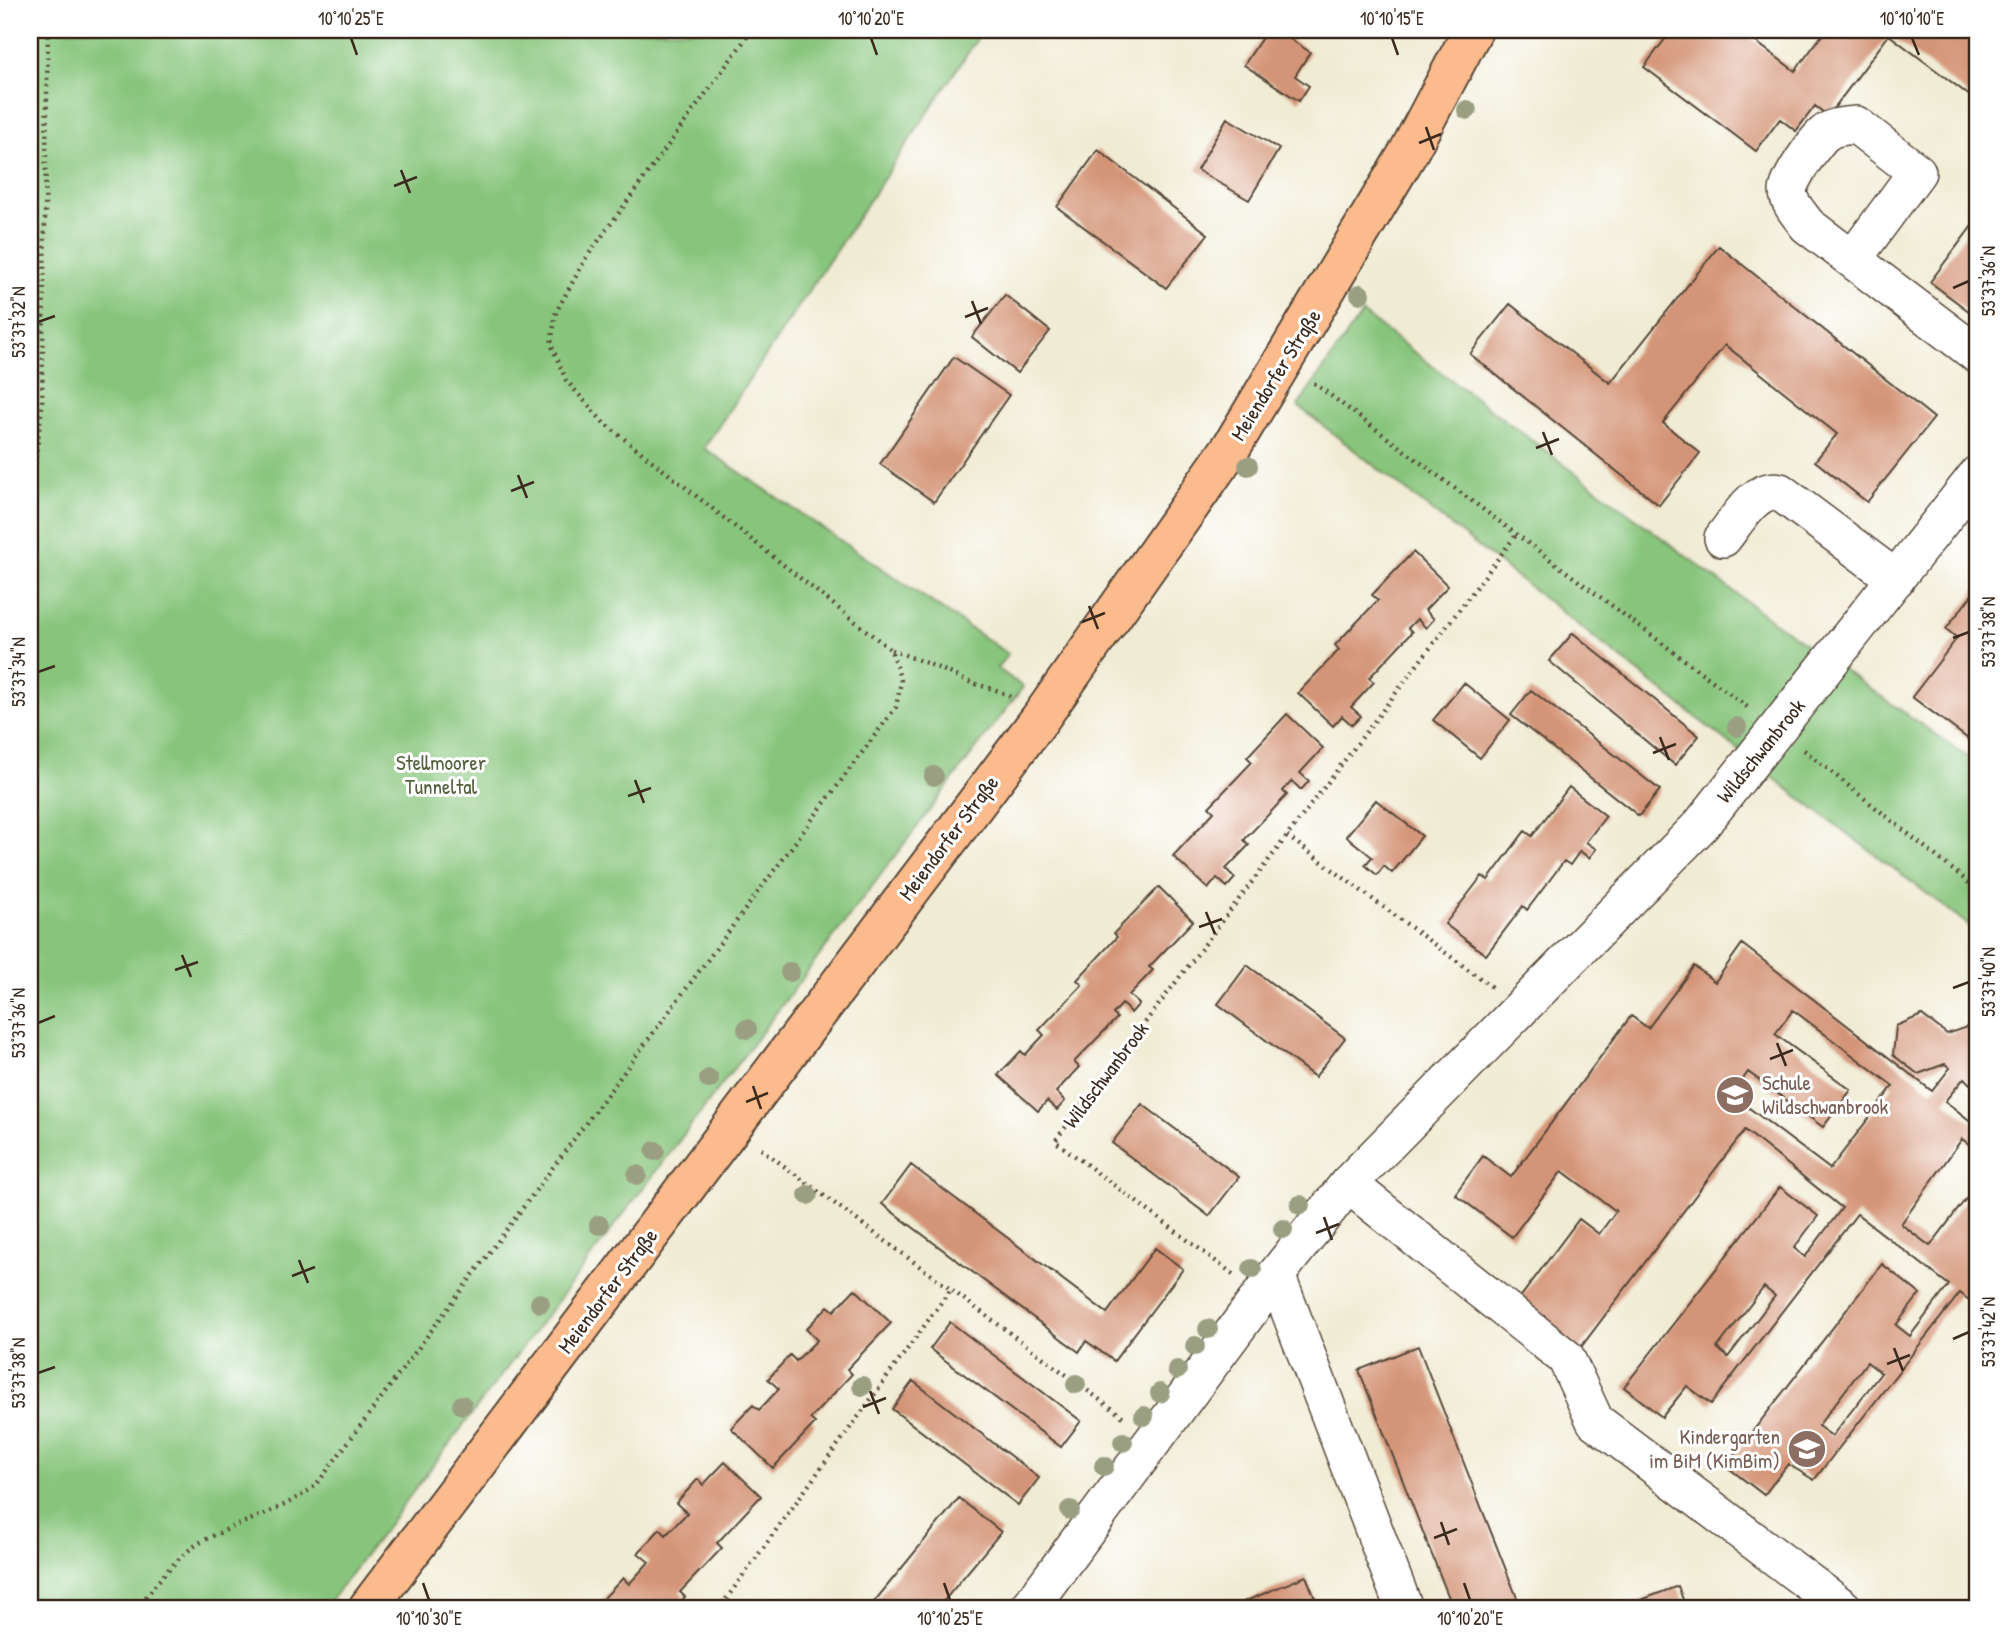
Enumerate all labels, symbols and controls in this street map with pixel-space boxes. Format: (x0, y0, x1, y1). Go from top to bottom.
text: 10°10'25"E (318, 6, 384, 31)
text: 10°10'20"E (838, 6, 904, 31)
text: 10°10'15"E (1360, 6, 1424, 31)
text: 10°10'10"E (1880, 6, 1944, 31)
text: 53°37'36"N (1976, 246, 2001, 316)
text: 53°37'32"N (6, 286, 31, 358)
street label: Meiendorfer Straße (1224, 304, 1328, 446)
text: 53°37'38"N (1976, 597, 2001, 667)
text: 53°37'34"N (6, 637, 31, 707)
street label: Wildschwanbrook (1710, 692, 1812, 809)
park label: Stellmoorer Tunneltal (396, 748, 486, 801)
street label: Meiendorfer Straße (892, 769, 1005, 906)
text: 53°37'40"N (1976, 947, 2001, 1017)
text: 53°37'36"N (6, 988, 31, 1058)
street label: Wildschwanbrook (1056, 1015, 1155, 1134)
place label: Schule Wildschwanbrook (1762, 1068, 1889, 1121)
school or university icon: Schule Wildschwanbrook (1714, 1074, 1756, 1116)
street label: Meiendorfer Straße (551, 1222, 664, 1359)
text: 53°37'42"N (1976, 1297, 2001, 1367)
text: 53°37'38"N (6, 1338, 31, 1408)
place label: Kindergarten im BiM (KimBim) (1649, 1422, 1780, 1475)
school or university icon: Kindergarten im BiM (KimBim) (1786, 1428, 1828, 1470)
text: 10°10'30"E (396, 1606, 462, 1631)
text: 10°10'25"E (917, 1606, 983, 1631)
text: 10°10'20"E (1437, 1606, 1503, 1631)

